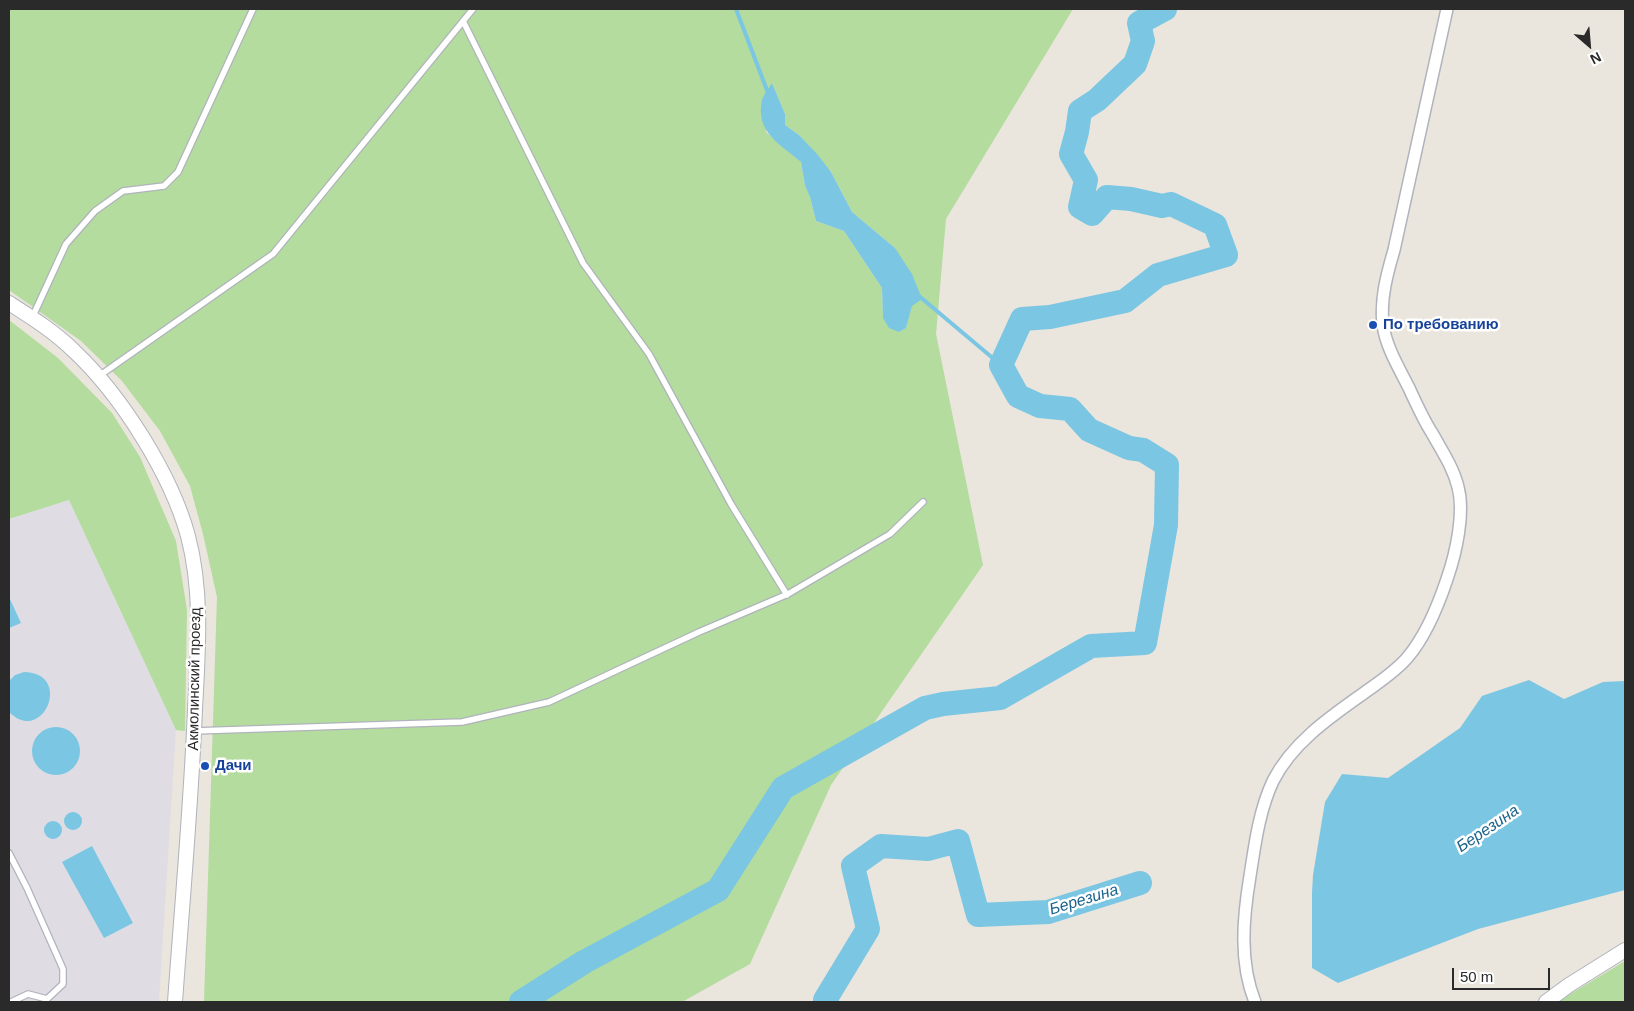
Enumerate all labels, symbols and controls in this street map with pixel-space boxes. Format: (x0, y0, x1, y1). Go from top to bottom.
north arrow (1564, 20, 1614, 70)
text: N (1588, 49, 1604, 68)
place label: По требованию (1383, 316, 1499, 334)
marker: По требованию (1367, 319, 1379, 331)
street label: Акмолинский проезд (185, 607, 205, 751)
place label: Дачи (215, 757, 252, 775)
marker: Дачи (199, 760, 211, 772)
water label: Березина (1453, 801, 1523, 857)
water label: Березина (1047, 880, 1121, 920)
scale bar (1454, 958, 1552, 990)
text: 50 m (1460, 968, 1493, 985)

